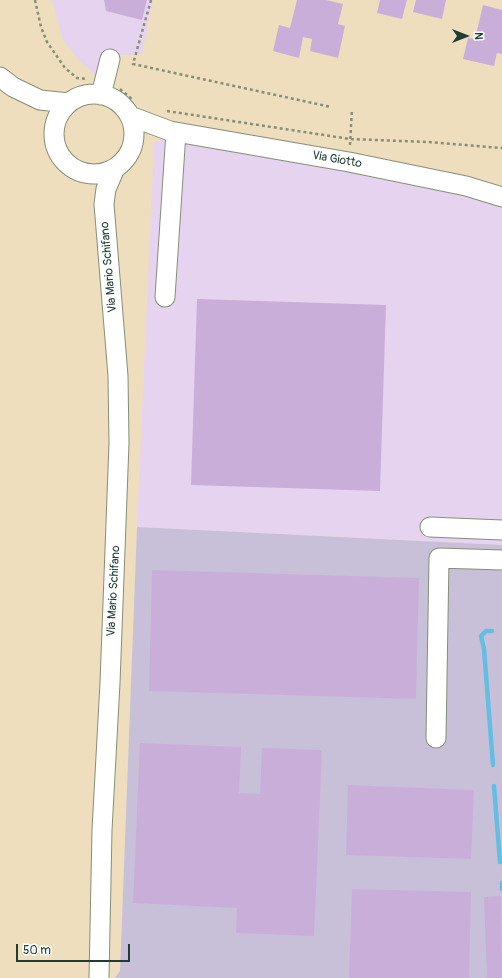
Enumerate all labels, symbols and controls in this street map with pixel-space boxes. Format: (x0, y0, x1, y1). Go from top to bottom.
north arrow (446, 16, 486, 56)
text: N (472, 32, 485, 40)
street label: Via Giotto (311, 149, 363, 171)
street label: Via Mario Schifano (98, 221, 120, 313)
street label: Via Mario Schifano (104, 545, 124, 637)
scale bar (18, 936, 132, 962)
text: 50 m (23, 943, 51, 958)

